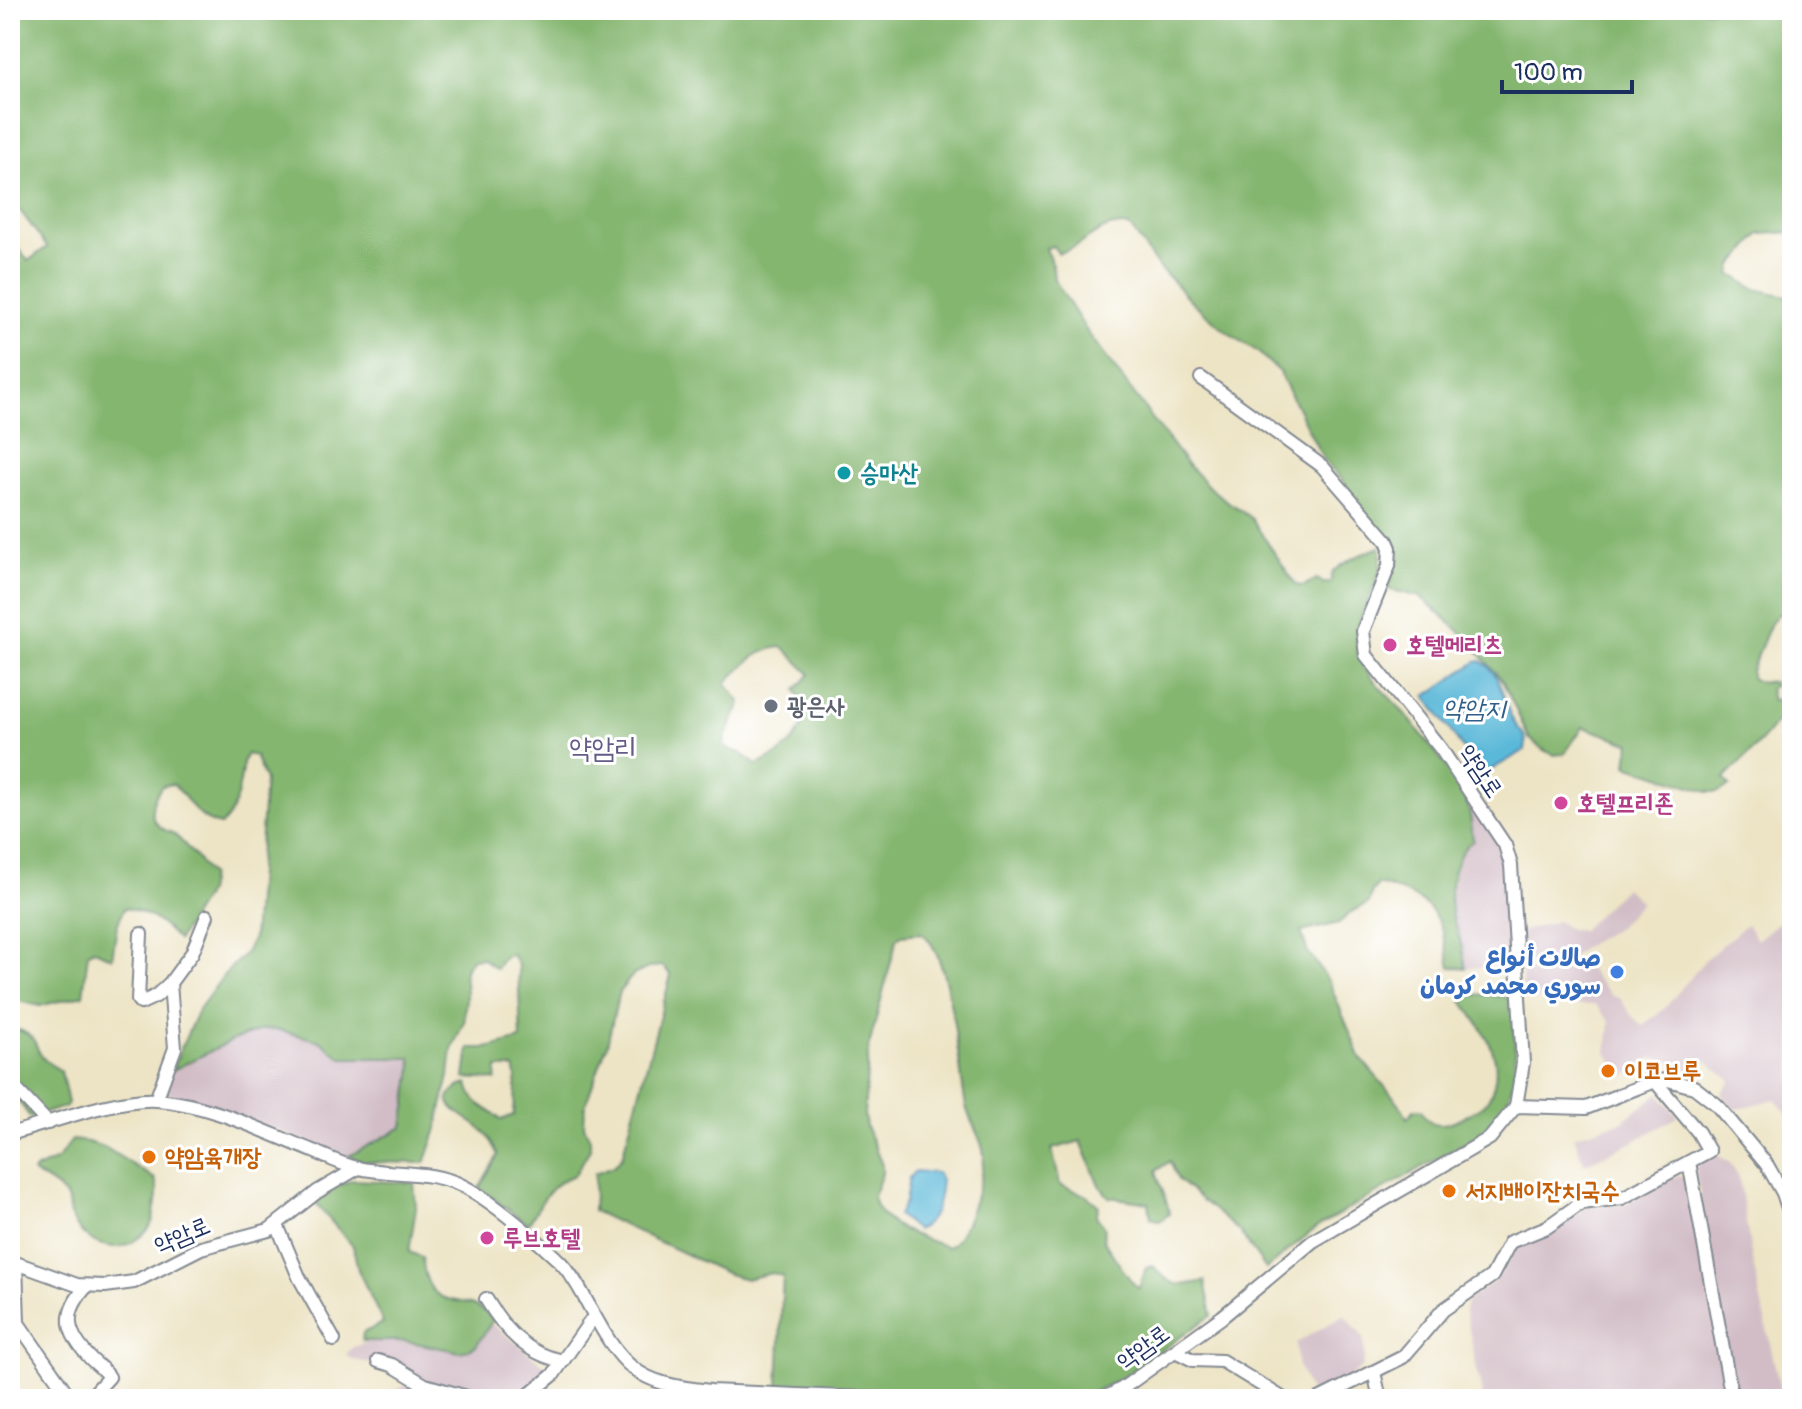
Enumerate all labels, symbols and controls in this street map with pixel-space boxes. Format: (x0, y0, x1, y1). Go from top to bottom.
scale bar (1502, 44, 1632, 94)
text: 100 m (1514, 58, 1583, 87)
place label: 승마산 (860, 459, 919, 488)
marker: 승마산 (835, 464, 853, 482)
place label: 호텔메리츠 (1406, 631, 1503, 660)
marker: 호텔메리츠 (1381, 636, 1399, 654)
place label: 광은사 (787, 692, 845, 721)
water label: 약암지 (1443, 693, 1508, 725)
marker: 광은사 (762, 697, 780, 715)
district label: 약암리 (569, 731, 637, 766)
street label: 약암로 (1452, 739, 1509, 803)
place label: 호텔프리존 (1577, 789, 1674, 818)
marker: 호텔프리존 (1552, 794, 1570, 812)
place label: صالات أنواع سوري محمد كرمان (1420, 943, 1601, 1004)
marker: صالات أنواع سوري محمد كرمان (1608, 963, 1626, 981)
place label: 이코브루 (1624, 1057, 1701, 1086)
marker: 이코브루 (1599, 1062, 1617, 1080)
place label: 약암육개장 (165, 1143, 262, 1172)
marker: 약암육개장 (140, 1148, 158, 1166)
place label: 서지배이잔치국수 (1465, 1177, 1620, 1206)
marker: 서지배이잔치국수 (1440, 1182, 1458, 1200)
street label: 약암로 (150, 1211, 215, 1260)
place label: 루브호텔 (503, 1224, 581, 1253)
marker: 루브호텔 (478, 1229, 496, 1247)
street label: 약암로 (1111, 1319, 1175, 1376)

